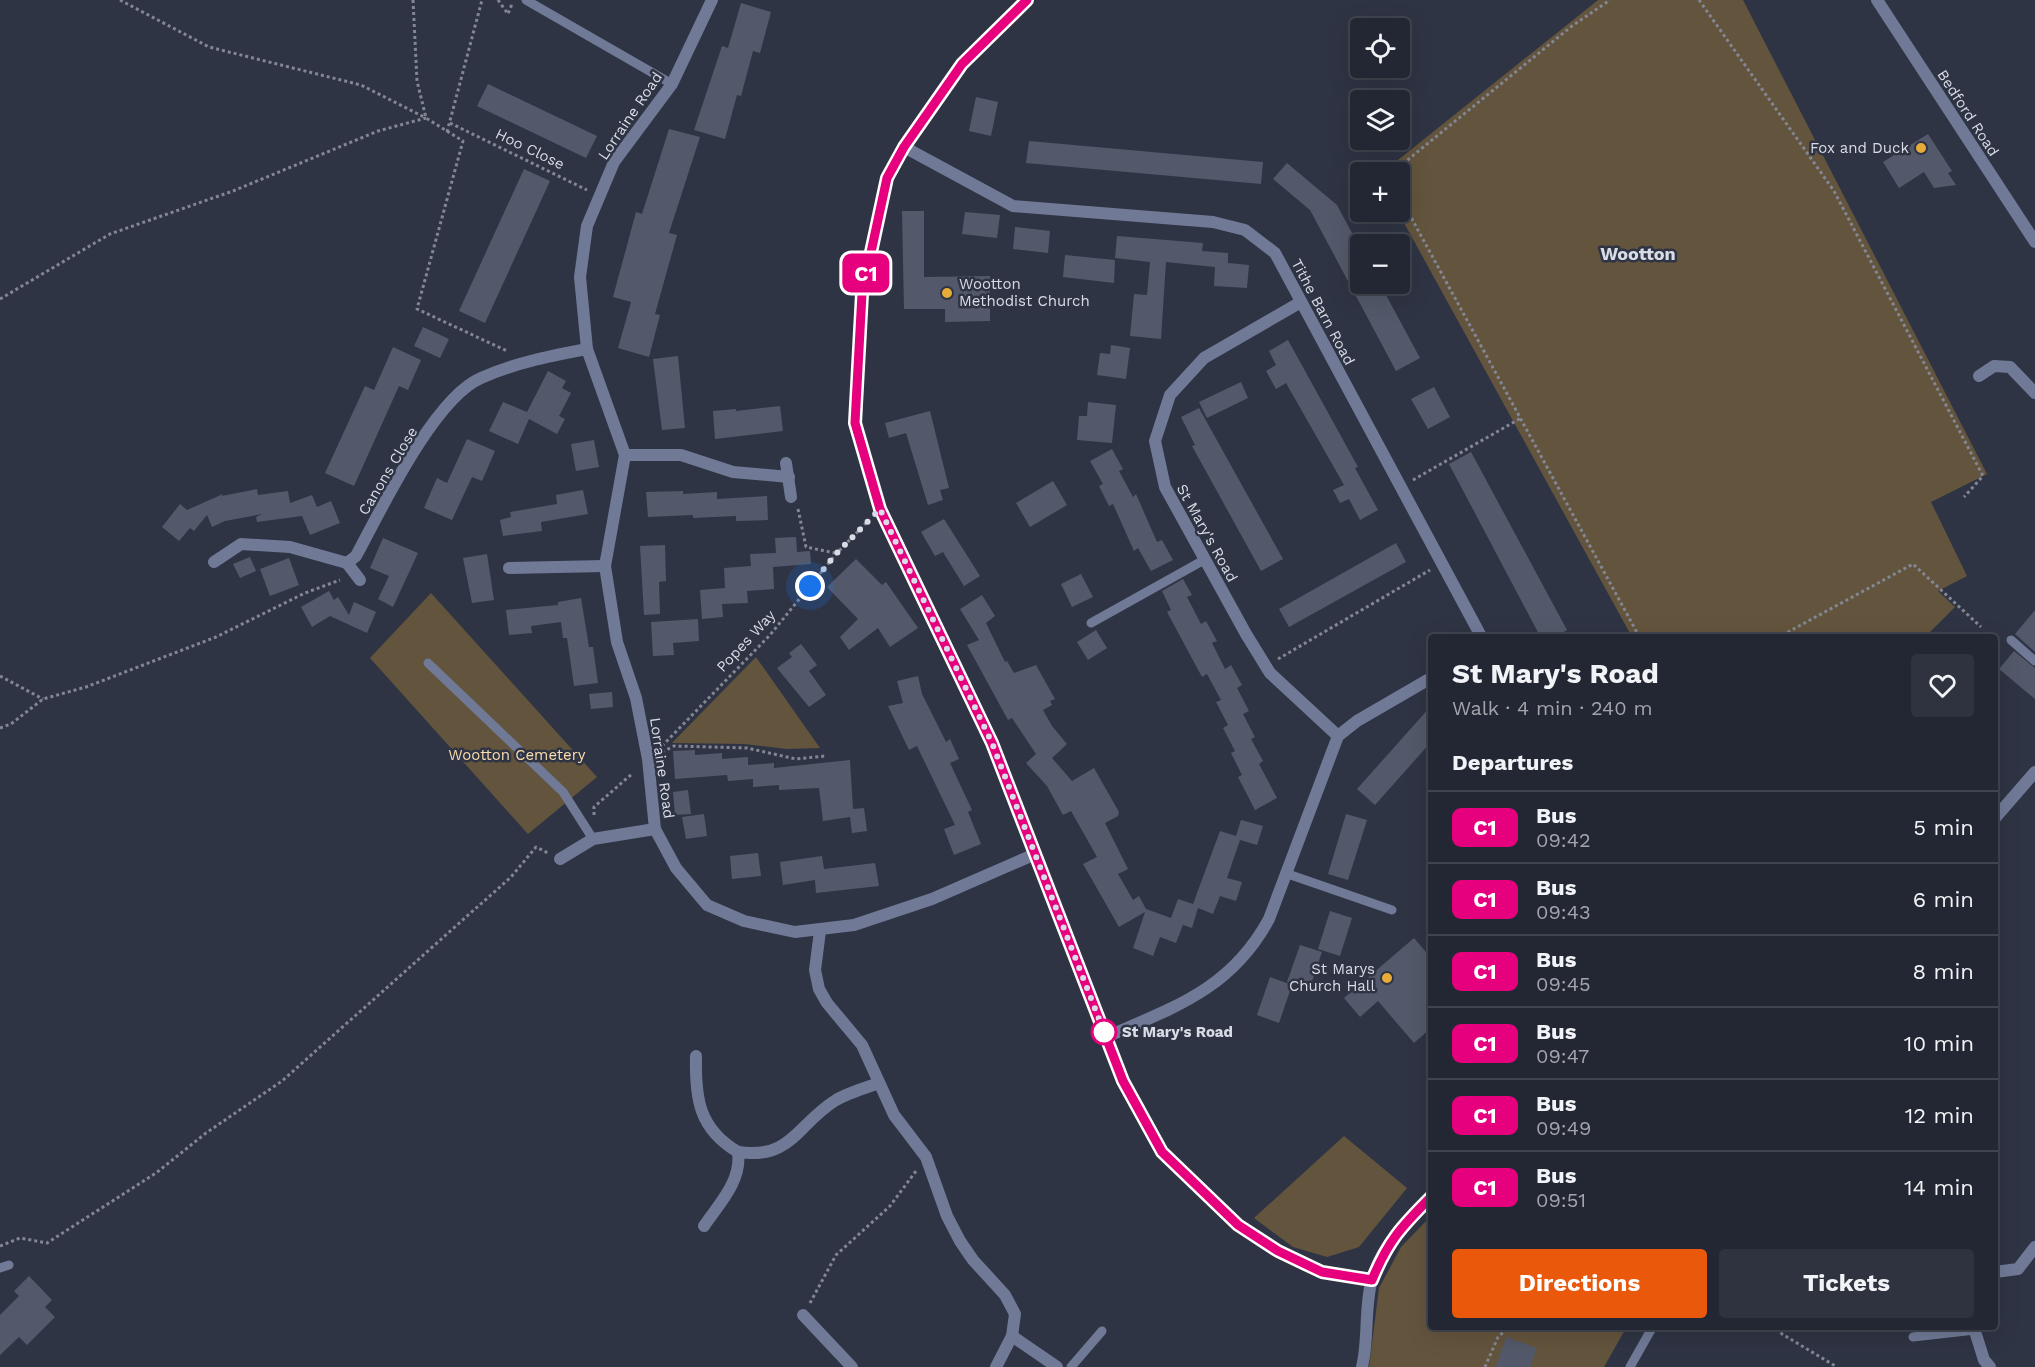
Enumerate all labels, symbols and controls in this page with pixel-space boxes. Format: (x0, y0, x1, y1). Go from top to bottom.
map controls (1350, 18, 1410, 294)
button: locate (1350, 18, 1410, 78)
street label: Bedford Road (1933, 66, 2003, 160)
street label: Lorraine Road (594, 69, 666, 163)
button: layers (1350, 90, 1410, 150)
street label: Hoo Close (493, 125, 567, 173)
place label: Fox and Duck (1810, 139, 1909, 157)
marker: Fox and Duck (1914, 141, 1928, 155)
button: + (1350, 162, 1410, 222)
button: − (1350, 234, 1410, 294)
district label: Wootton (1600, 243, 1676, 264)
line badge: C1 (839, 254, 893, 292)
street label: Tithe Barn Road (1287, 256, 1359, 368)
text: C1 (854, 261, 878, 286)
place label: Wootton Methodist Church (959, 275, 1090, 310)
marker: Wootton Methodist Church (940, 286, 954, 300)
street label: Canons Close (355, 424, 421, 518)
street label: St Mary's Road (1173, 481, 1241, 585)
your location (795, 571, 825, 601)
street label: Popes Way (713, 606, 779, 676)
button: heart (1911, 654, 1974, 717)
text: St Mary's Road (1452, 657, 1659, 690)
text: Walk · 4 min · 240 m (1452, 696, 1652, 720)
street label: Lorraine Road (646, 716, 678, 820)
park label: Wootton Cemetery (448, 746, 586, 764)
text: Departures (1452, 750, 1573, 775)
text: Bus (1536, 803, 1576, 828)
text: C1 (1473, 815, 1497, 840)
text: 5 min (1913, 815, 1974, 840)
text: 09:42 (1536, 828, 1591, 852)
text: Bus (1536, 875, 1576, 900)
text: C1 (1473, 887, 1497, 912)
text: 6 min (1913, 887, 1974, 912)
text: 09:43 (1536, 900, 1591, 924)
text: Bus (1536, 947, 1576, 972)
text: C1 (1473, 959, 1497, 984)
text: 8 min (1913, 959, 1974, 984)
place label: St Marys Church Hall (1289, 960, 1375, 995)
marker: St Marys Church Hall (1380, 971, 1394, 985)
text: 09:45 (1536, 972, 1591, 996)
marker: St Mary's Road (1091, 1019, 1117, 1045)
text: Bus (1536, 1019, 1576, 1044)
place label: St Mary's Road (1122, 1023, 1233, 1041)
text: C1 (1473, 1031, 1497, 1056)
text: 10 min (1904, 1031, 1974, 1056)
text: 09:47 (1536, 1044, 1589, 1068)
text: Bus (1536, 1091, 1576, 1116)
text: C1 (1473, 1103, 1497, 1128)
text: 12 min (1905, 1103, 1974, 1128)
text: 09:49 (1536, 1116, 1591, 1140)
text: Bus (1536, 1163, 1576, 1188)
text: C1 (1473, 1175, 1497, 1200)
text: 14 min (1904, 1175, 1974, 1200)
text: 09:51 (1536, 1188, 1586, 1212)
button: Directions (1452, 1249, 1707, 1318)
button: Tickets (1719, 1249, 1974, 1318)

